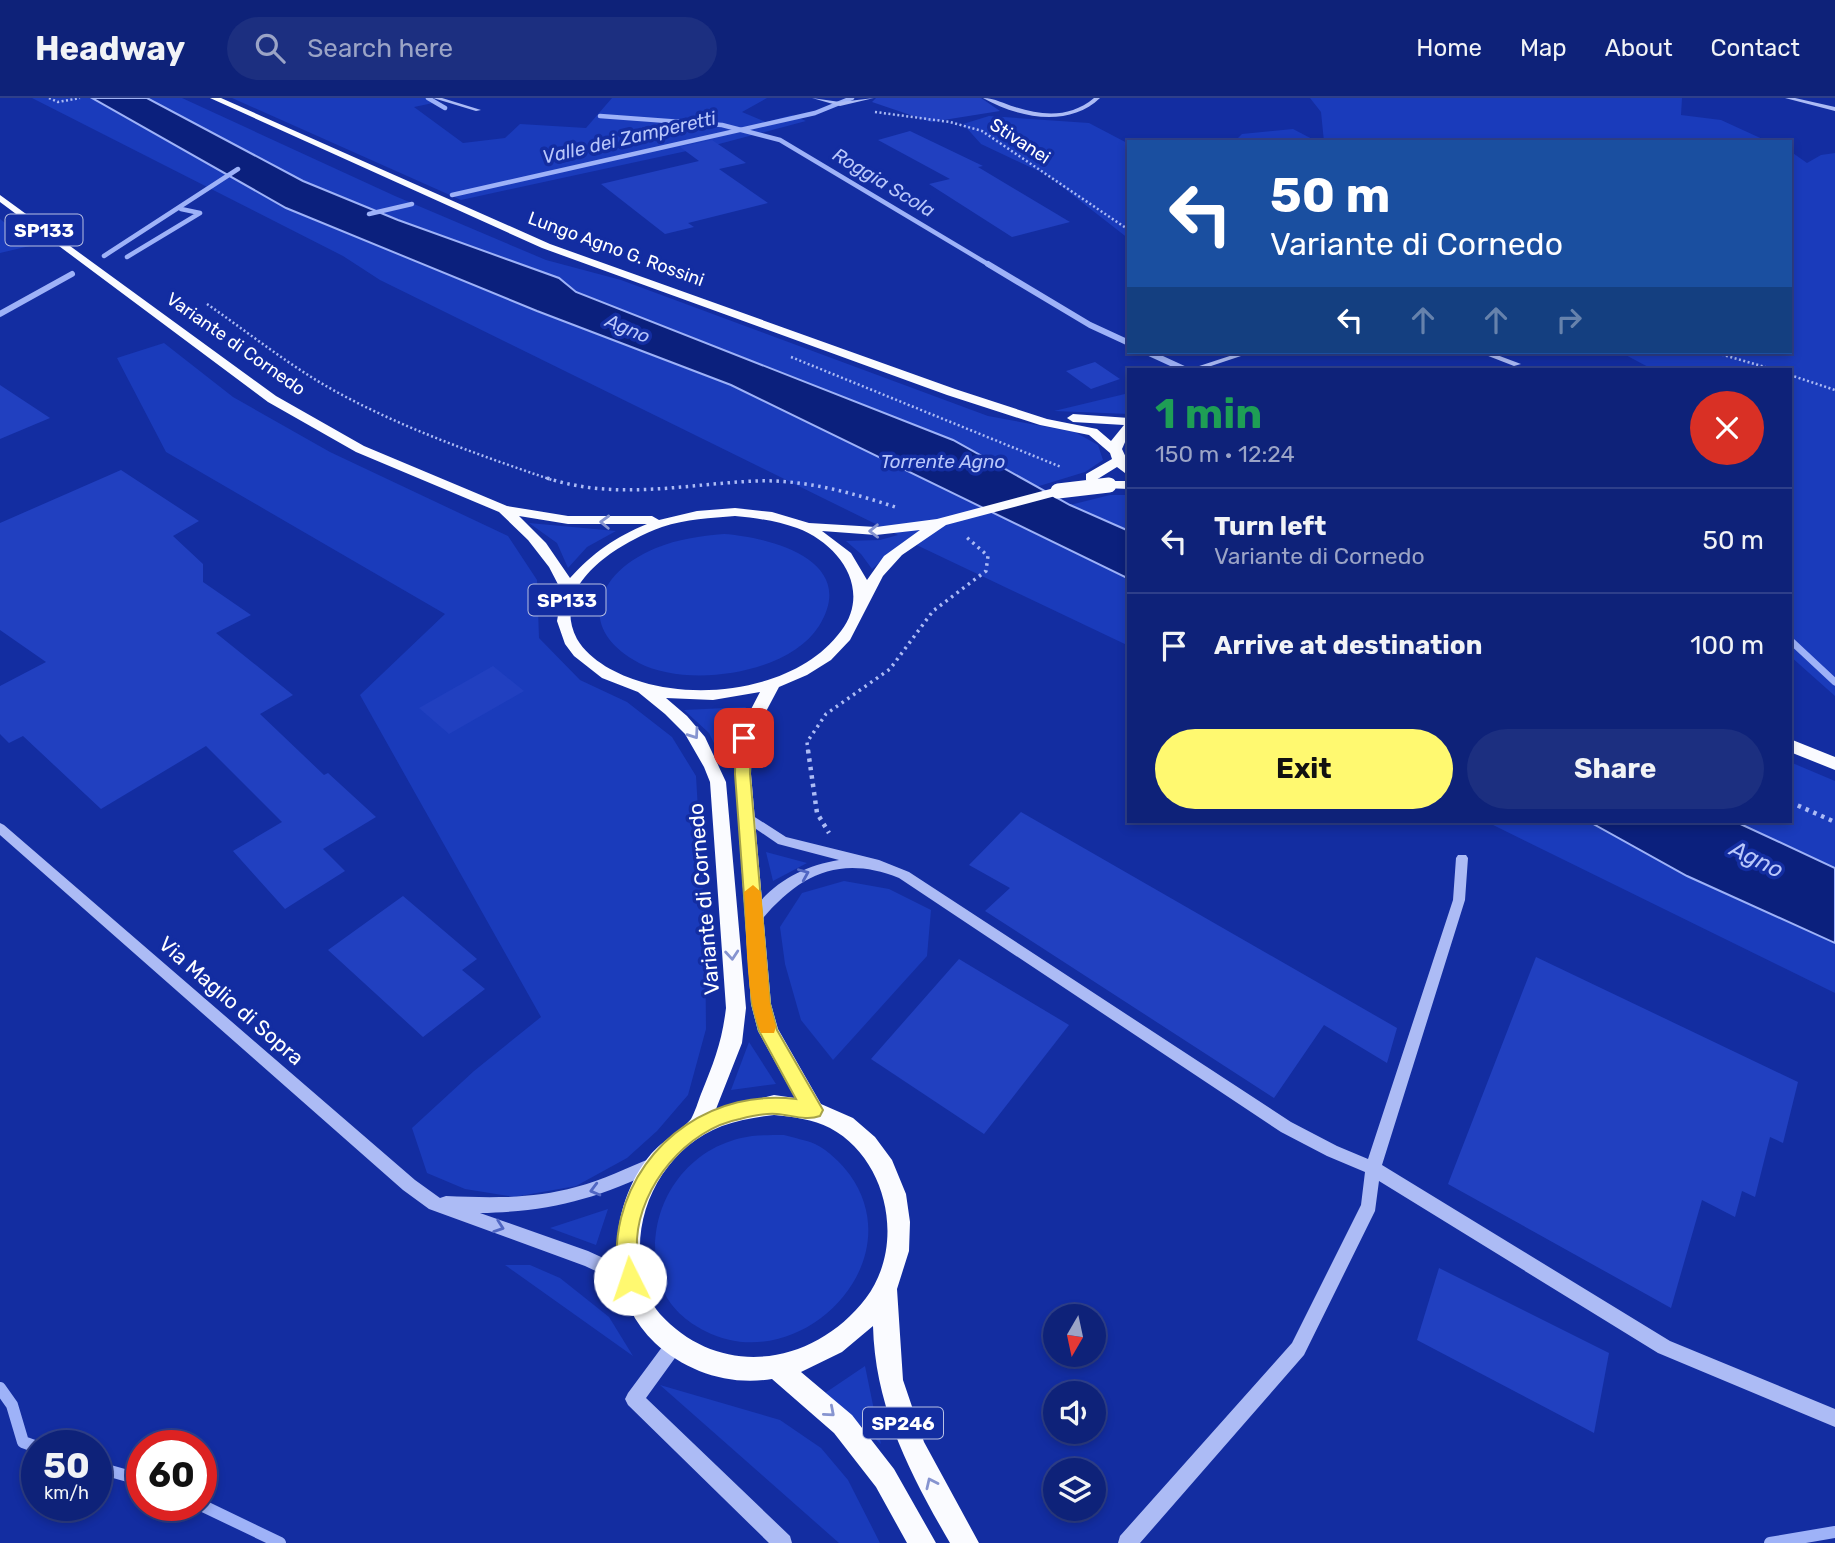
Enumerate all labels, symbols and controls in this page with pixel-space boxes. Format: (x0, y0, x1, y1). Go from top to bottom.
search box (227, 17, 717, 80)
text: Headway (35, 29, 185, 68)
icon: search (251, 29, 289, 67)
text: Search here (307, 33, 453, 64)
text: Home (1416, 34, 1482, 62)
text: Map (1520, 34, 1567, 62)
text: About (1605, 34, 1673, 62)
text: Contact (1711, 34, 1800, 62)
water label: Valle dei Zamperetti (540, 106, 719, 169)
street label: Stivanei (986, 113, 1054, 169)
water label: Roggia Scola (828, 143, 939, 222)
text: 50 m (1270, 166, 1390, 224)
icon: left (1155, 168, 1246, 259)
street label: Lungo Agno G. Rossini (525, 207, 707, 291)
road number: SP133 (5, 214, 82, 246)
text: Variante di Cornedo (1270, 225, 1563, 263)
street label: Variante di Cornedo (162, 288, 310, 400)
icon: left (1331, 301, 1369, 339)
icon: ahead (1404, 301, 1442, 339)
icon: ahead (1477, 301, 1515, 339)
icon: right (1550, 301, 1588, 339)
water label: Agno (601, 308, 654, 348)
text: 1 min (1155, 389, 1262, 439)
button: close (1690, 391, 1764, 465)
text: 150 m · 12:24 (1155, 440, 1295, 468)
water label: Torrente Agno (881, 450, 1006, 473)
text: Turn left (1214, 511, 1326, 542)
one-way arrow (600, 514, 611, 529)
icon: left (1155, 522, 1193, 560)
one-way arrow (868, 524, 879, 539)
text: 50 m (1703, 525, 1764, 556)
text: Variante di Cornedo (1214, 542, 1425, 570)
road number: SP133 (528, 584, 606, 615)
icon: arrive (1155, 627, 1193, 665)
text: Arrive at destination (1214, 630, 1482, 661)
text: 100 m (1690, 630, 1764, 661)
pin (714, 708, 774, 768)
icon: arrive (725, 719, 763, 757)
one-way arrow (686, 726, 698, 739)
button: Exit (1155, 729, 1453, 809)
button: Share (1467, 729, 1764, 809)
street label: Variante di Cornedo (683, 802, 724, 996)
water label: Agno (1725, 834, 1788, 884)
one-way arrow (796, 868, 809, 882)
street label: Via Maglio di Sopra (154, 931, 309, 1070)
one-way arrow (724, 950, 739, 961)
one-way arrow (589, 1182, 601, 1197)
one-way arrow (493, 1219, 505, 1233)
position arrow (593, 1242, 667, 1316)
north arrow (1043, 1304, 1106, 1367)
map controls (1043, 1304, 1106, 1521)
button: sound (1043, 1381, 1106, 1444)
one-way arrow (821, 1404, 834, 1416)
road number: SP246 (863, 1408, 943, 1438)
speed limit sign: 60 (126, 1430, 217, 1521)
text: 50 (43, 1445, 90, 1487)
button: layers (1043, 1458, 1106, 1521)
one-way arrow (926, 1478, 940, 1491)
text: km/h (44, 1482, 89, 1504)

